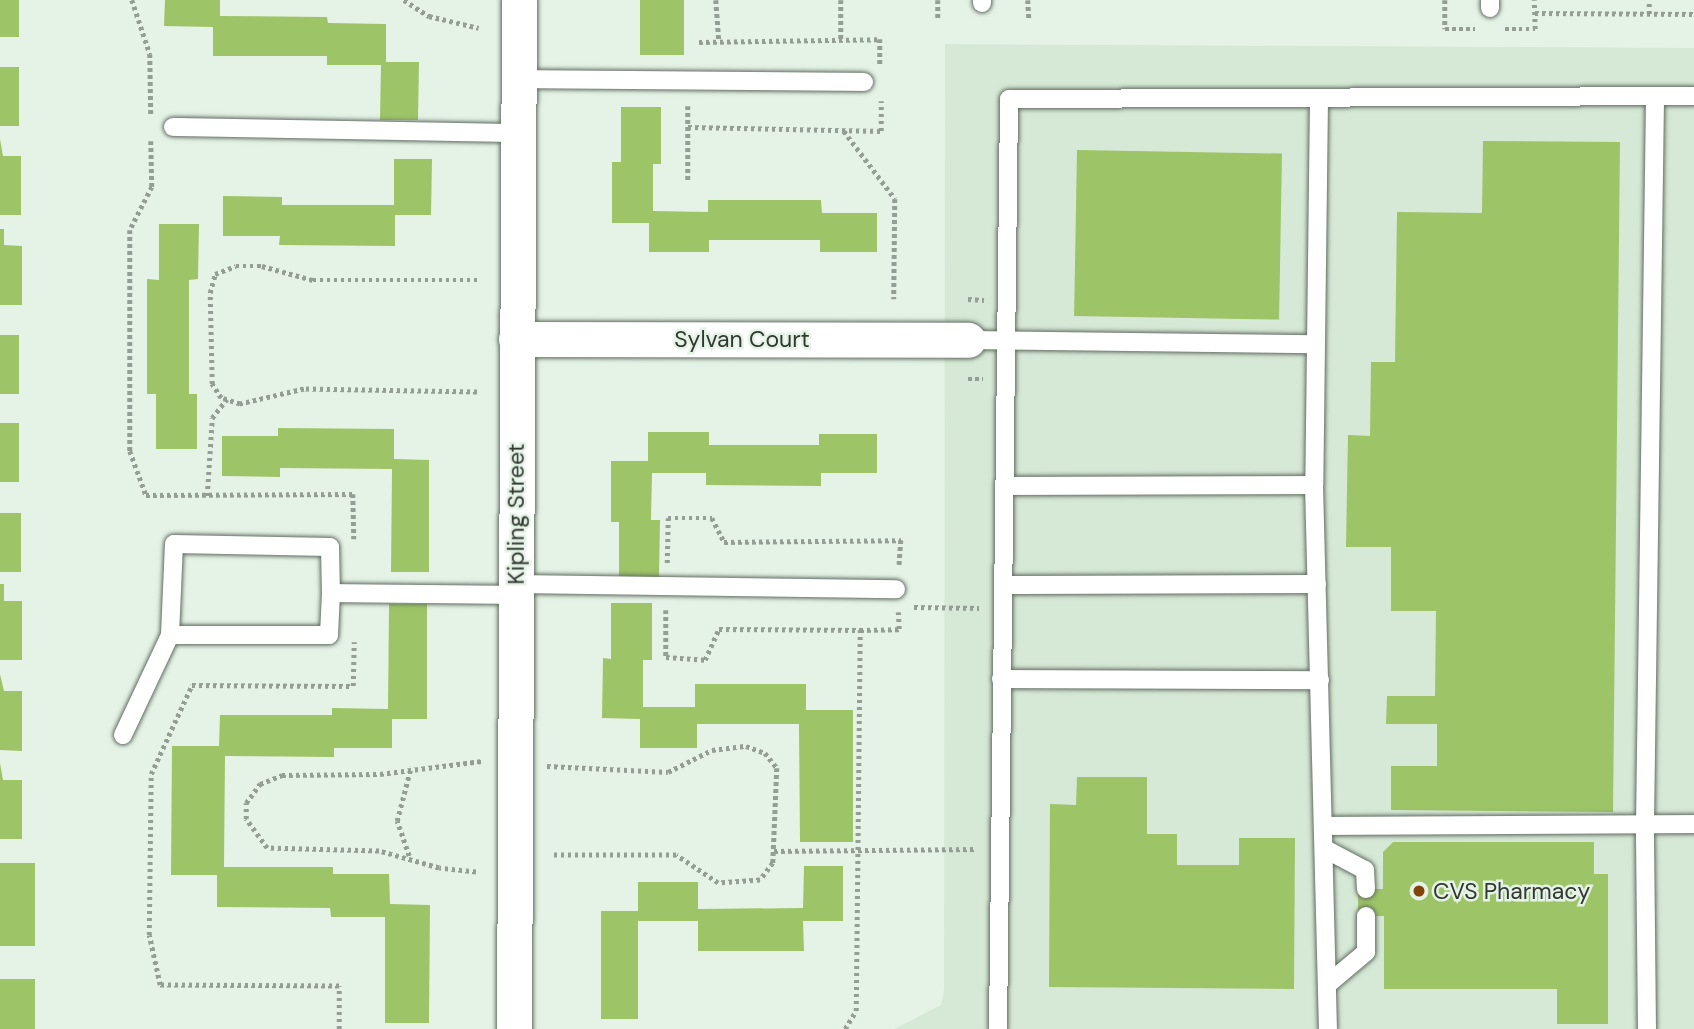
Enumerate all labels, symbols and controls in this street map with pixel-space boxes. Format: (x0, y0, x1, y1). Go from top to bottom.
street label: Sylvan Court (674, 325, 810, 353)
street label: Kipling Street (502, 443, 530, 585)
place label: CVS Pharmacy (1433, 877, 1590, 905)
marker: CVS Pharmacy (1411, 883, 1427, 899)

